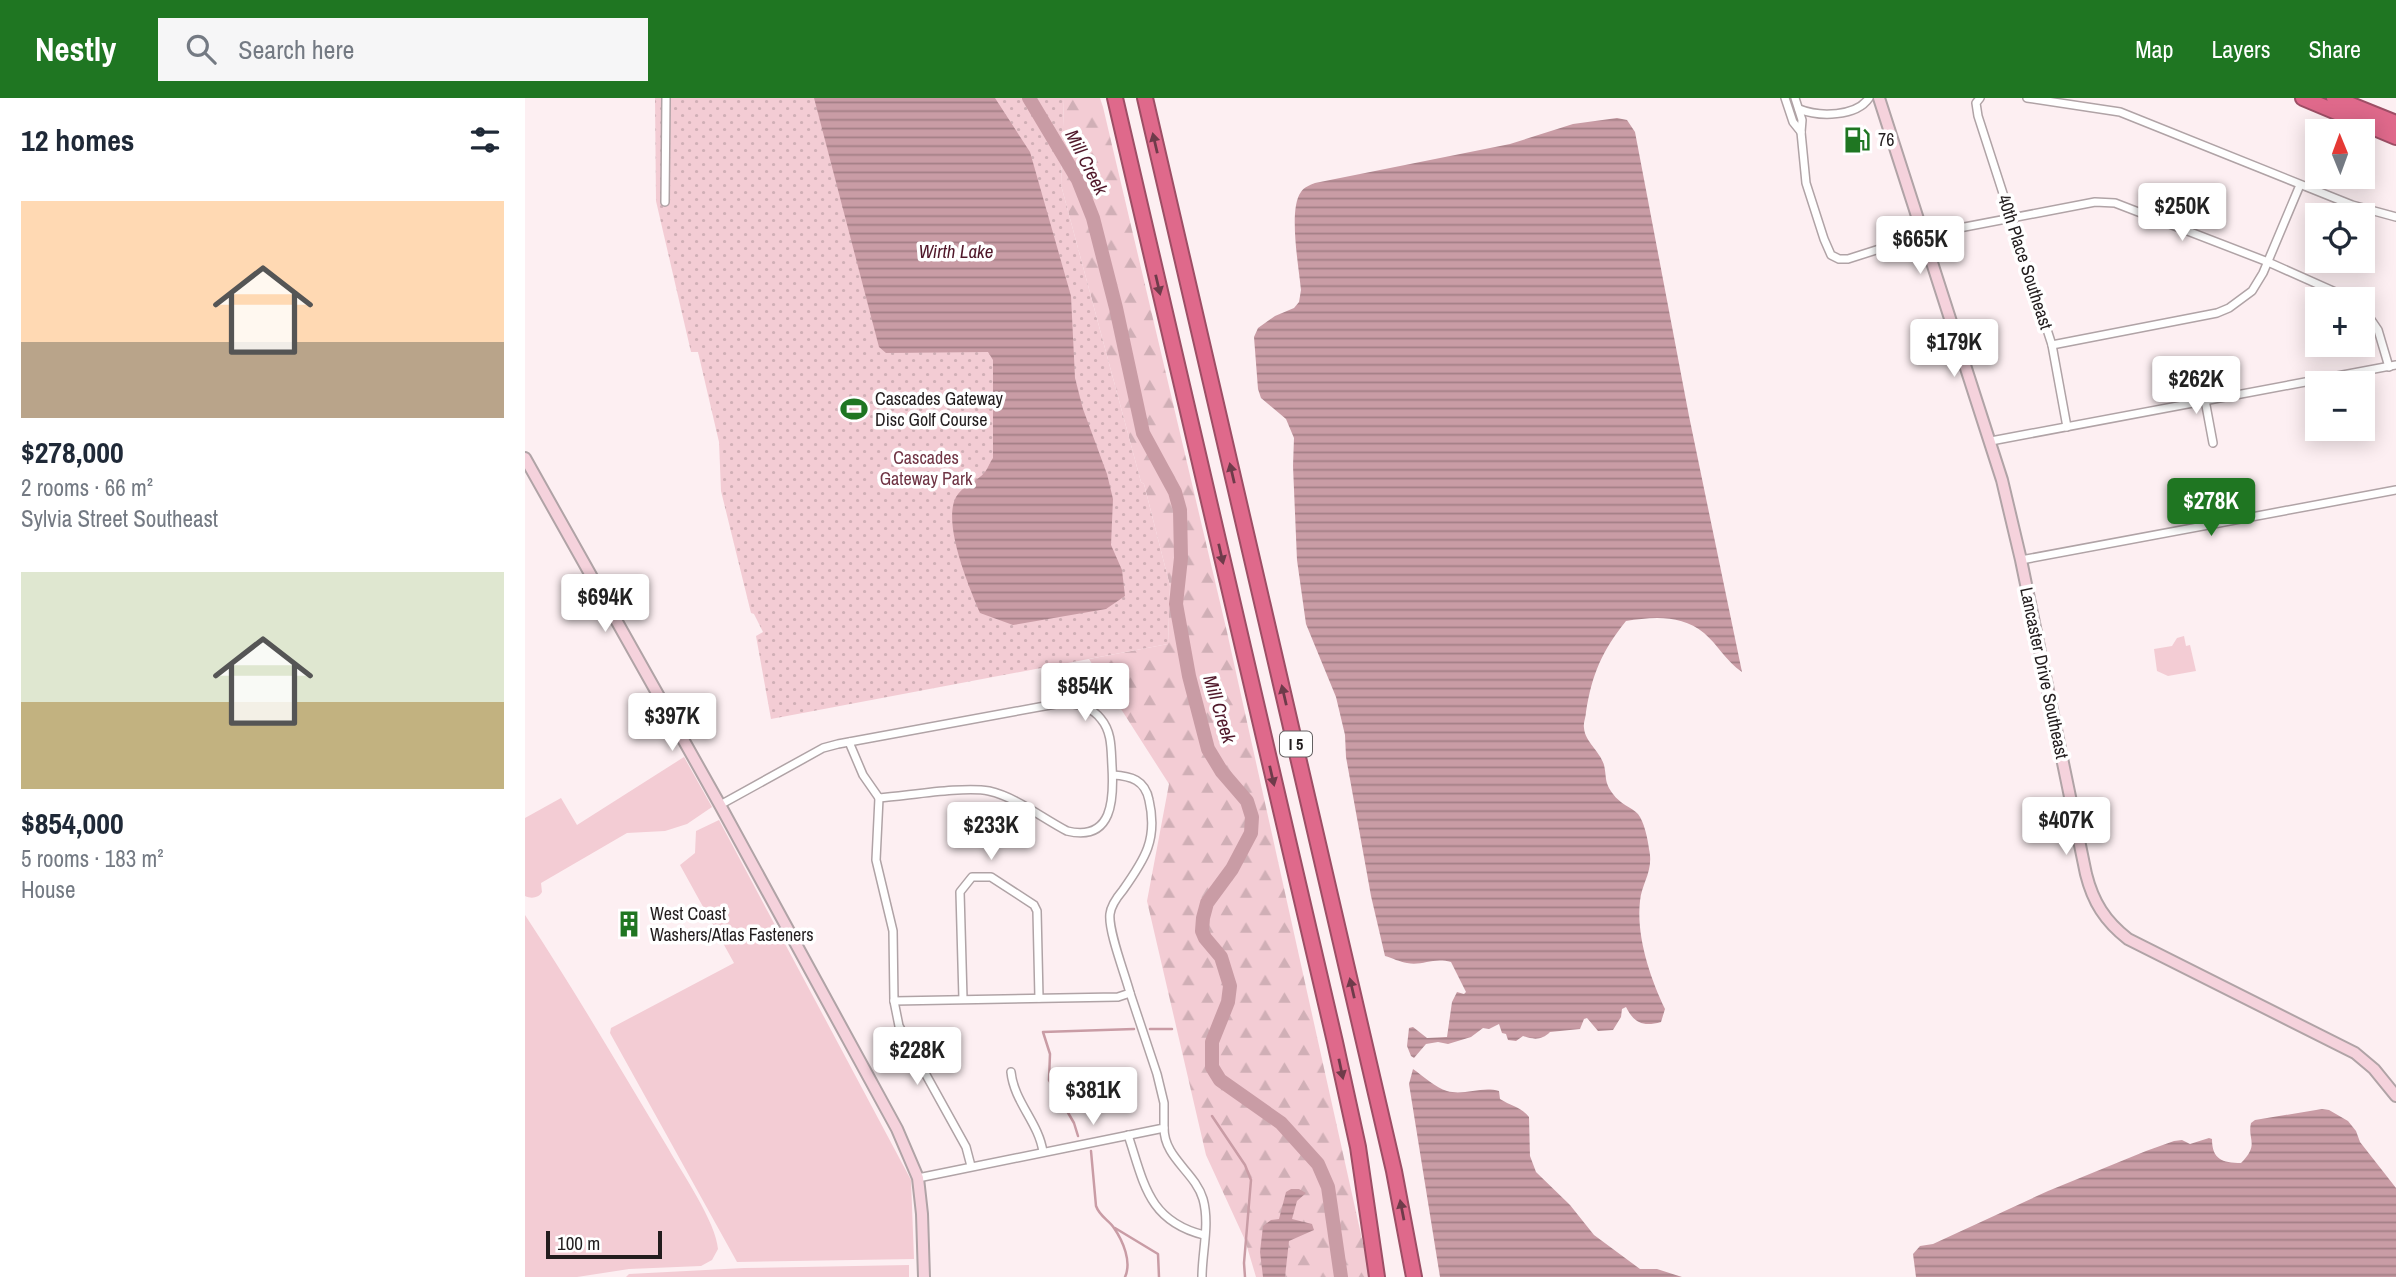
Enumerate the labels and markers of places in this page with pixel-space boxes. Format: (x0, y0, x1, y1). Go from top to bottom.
fuel station icon: 76 (1842, 125, 1872, 155)
place label: 76 (1878, 127, 1894, 152)
pin: $250K (2133, 184, 2231, 243)
pin: $665K (1871, 216, 1969, 276)
pin: $179K (1905, 320, 2003, 379)
pin: $262K (2147, 356, 2245, 416)
place label: Cascades Gateway Disc Golf Course (875, 386, 1004, 432)
sports icon: Cascades Gateway Disc Golf Course (839, 394, 869, 424)
pin: $278K (2162, 478, 2260, 538)
pin: $694K (556, 574, 654, 634)
pin: $854K (1036, 664, 1134, 723)
pin: $397K (623, 694, 721, 753)
pin: $407K (2017, 798, 2115, 857)
pin: $233K (942, 802, 1040, 862)
place label: West Coast Washers/Atlas Fasteners (650, 901, 814, 947)
building icon: West Coast Washers/Atlas Fasteners (614, 909, 644, 939)
pin: $228K (868, 1028, 966, 1087)
pin: $381K (1044, 1068, 1142, 1127)

